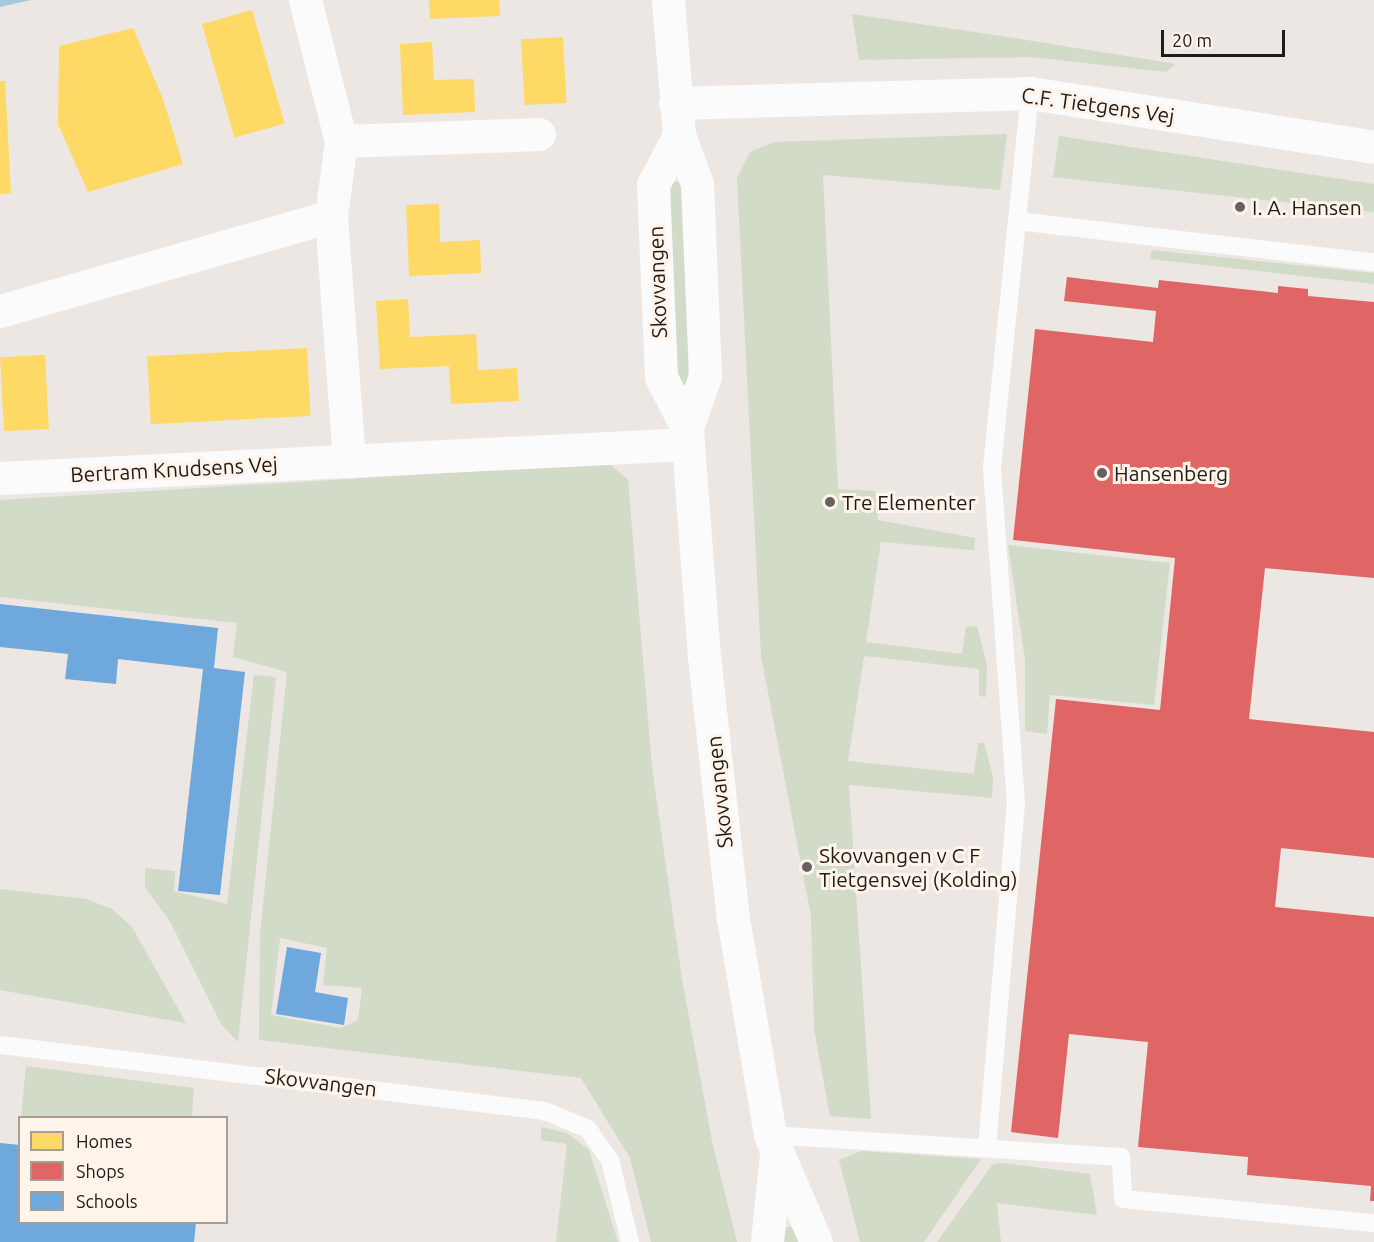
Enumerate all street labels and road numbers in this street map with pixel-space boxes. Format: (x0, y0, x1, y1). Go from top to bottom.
street label: C.F. Tietgens Vej (1020, 82, 1176, 128)
street label: Skovvangen (642, 225, 672, 339)
street label: Bertram Knudsens Vej (70, 451, 278, 487)
street label: Skovvangen (701, 735, 737, 849)
street label: Skovvangen (264, 1063, 378, 1101)

